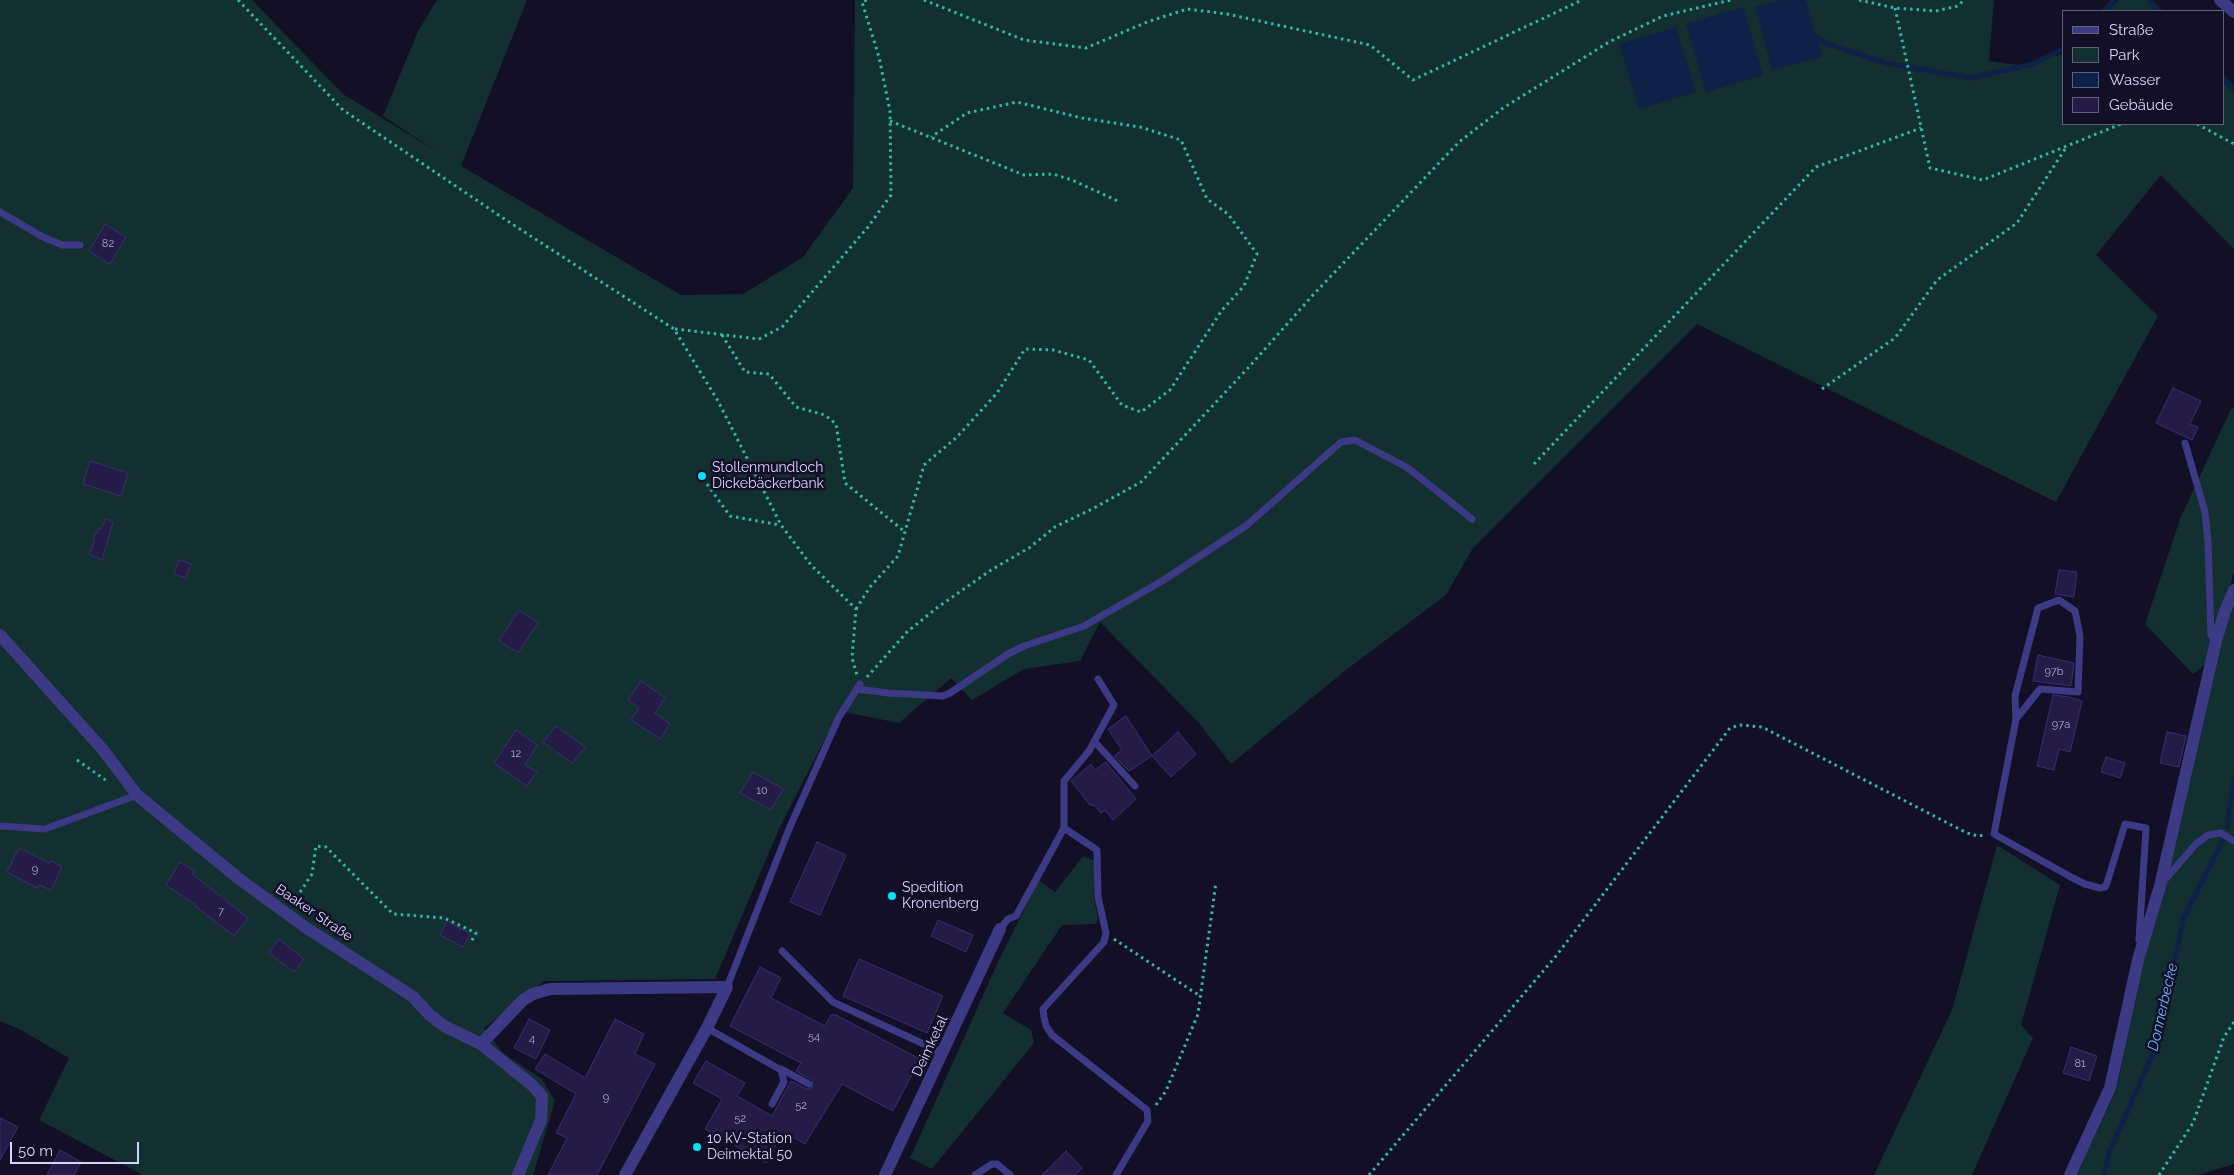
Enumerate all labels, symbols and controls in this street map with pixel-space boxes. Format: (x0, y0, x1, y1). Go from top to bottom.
legend (2062, 10, 2224, 125)
text: Straße (2109, 21, 2153, 39)
text: Park (2109, 46, 2140, 64)
text: Wasser (2109, 71, 2161, 89)
text: Gebäude (2109, 96, 2173, 114)
house number: 82 (102, 237, 114, 251)
place label: Stollenmundloch Dickebäckerbank (712, 460, 824, 492)
marker: Stollenmundloch Dickebäckerbank (696, 470, 708, 482)
house number: 97b (2044, 665, 2064, 679)
house number: 97a (2052, 718, 2070, 732)
house number: 12 (511, 747, 521, 761)
house number: 10 (756, 784, 768, 798)
house number: 9 (32, 863, 38, 877)
place label: Spedition Kronenberg (902, 880, 979, 912)
street label: Baaker Straße (272, 881, 356, 945)
marker: Spedition Kronenberg (886, 890, 898, 902)
house number: 7 (218, 905, 224, 919)
water label: Donnerbecke (2144, 961, 2182, 1053)
street label: Deimketal (909, 1013, 951, 1079)
house number: 54 (808, 1030, 820, 1044)
house number: 4 (529, 1032, 535, 1046)
house number: 81 (2074, 1057, 2086, 1071)
house number: 9 (603, 1091, 609, 1105)
house number: 52 (795, 1099, 807, 1113)
house number: 52 (734, 1112, 746, 1126)
place label: 10 kV-Station Deimektal 50 (707, 1131, 793, 1164)
scale bar (12, 1132, 141, 1164)
marker: 10 kV-Station Deimektal 50 (691, 1141, 703, 1153)
text: 50 m (18, 1142, 53, 1160)

